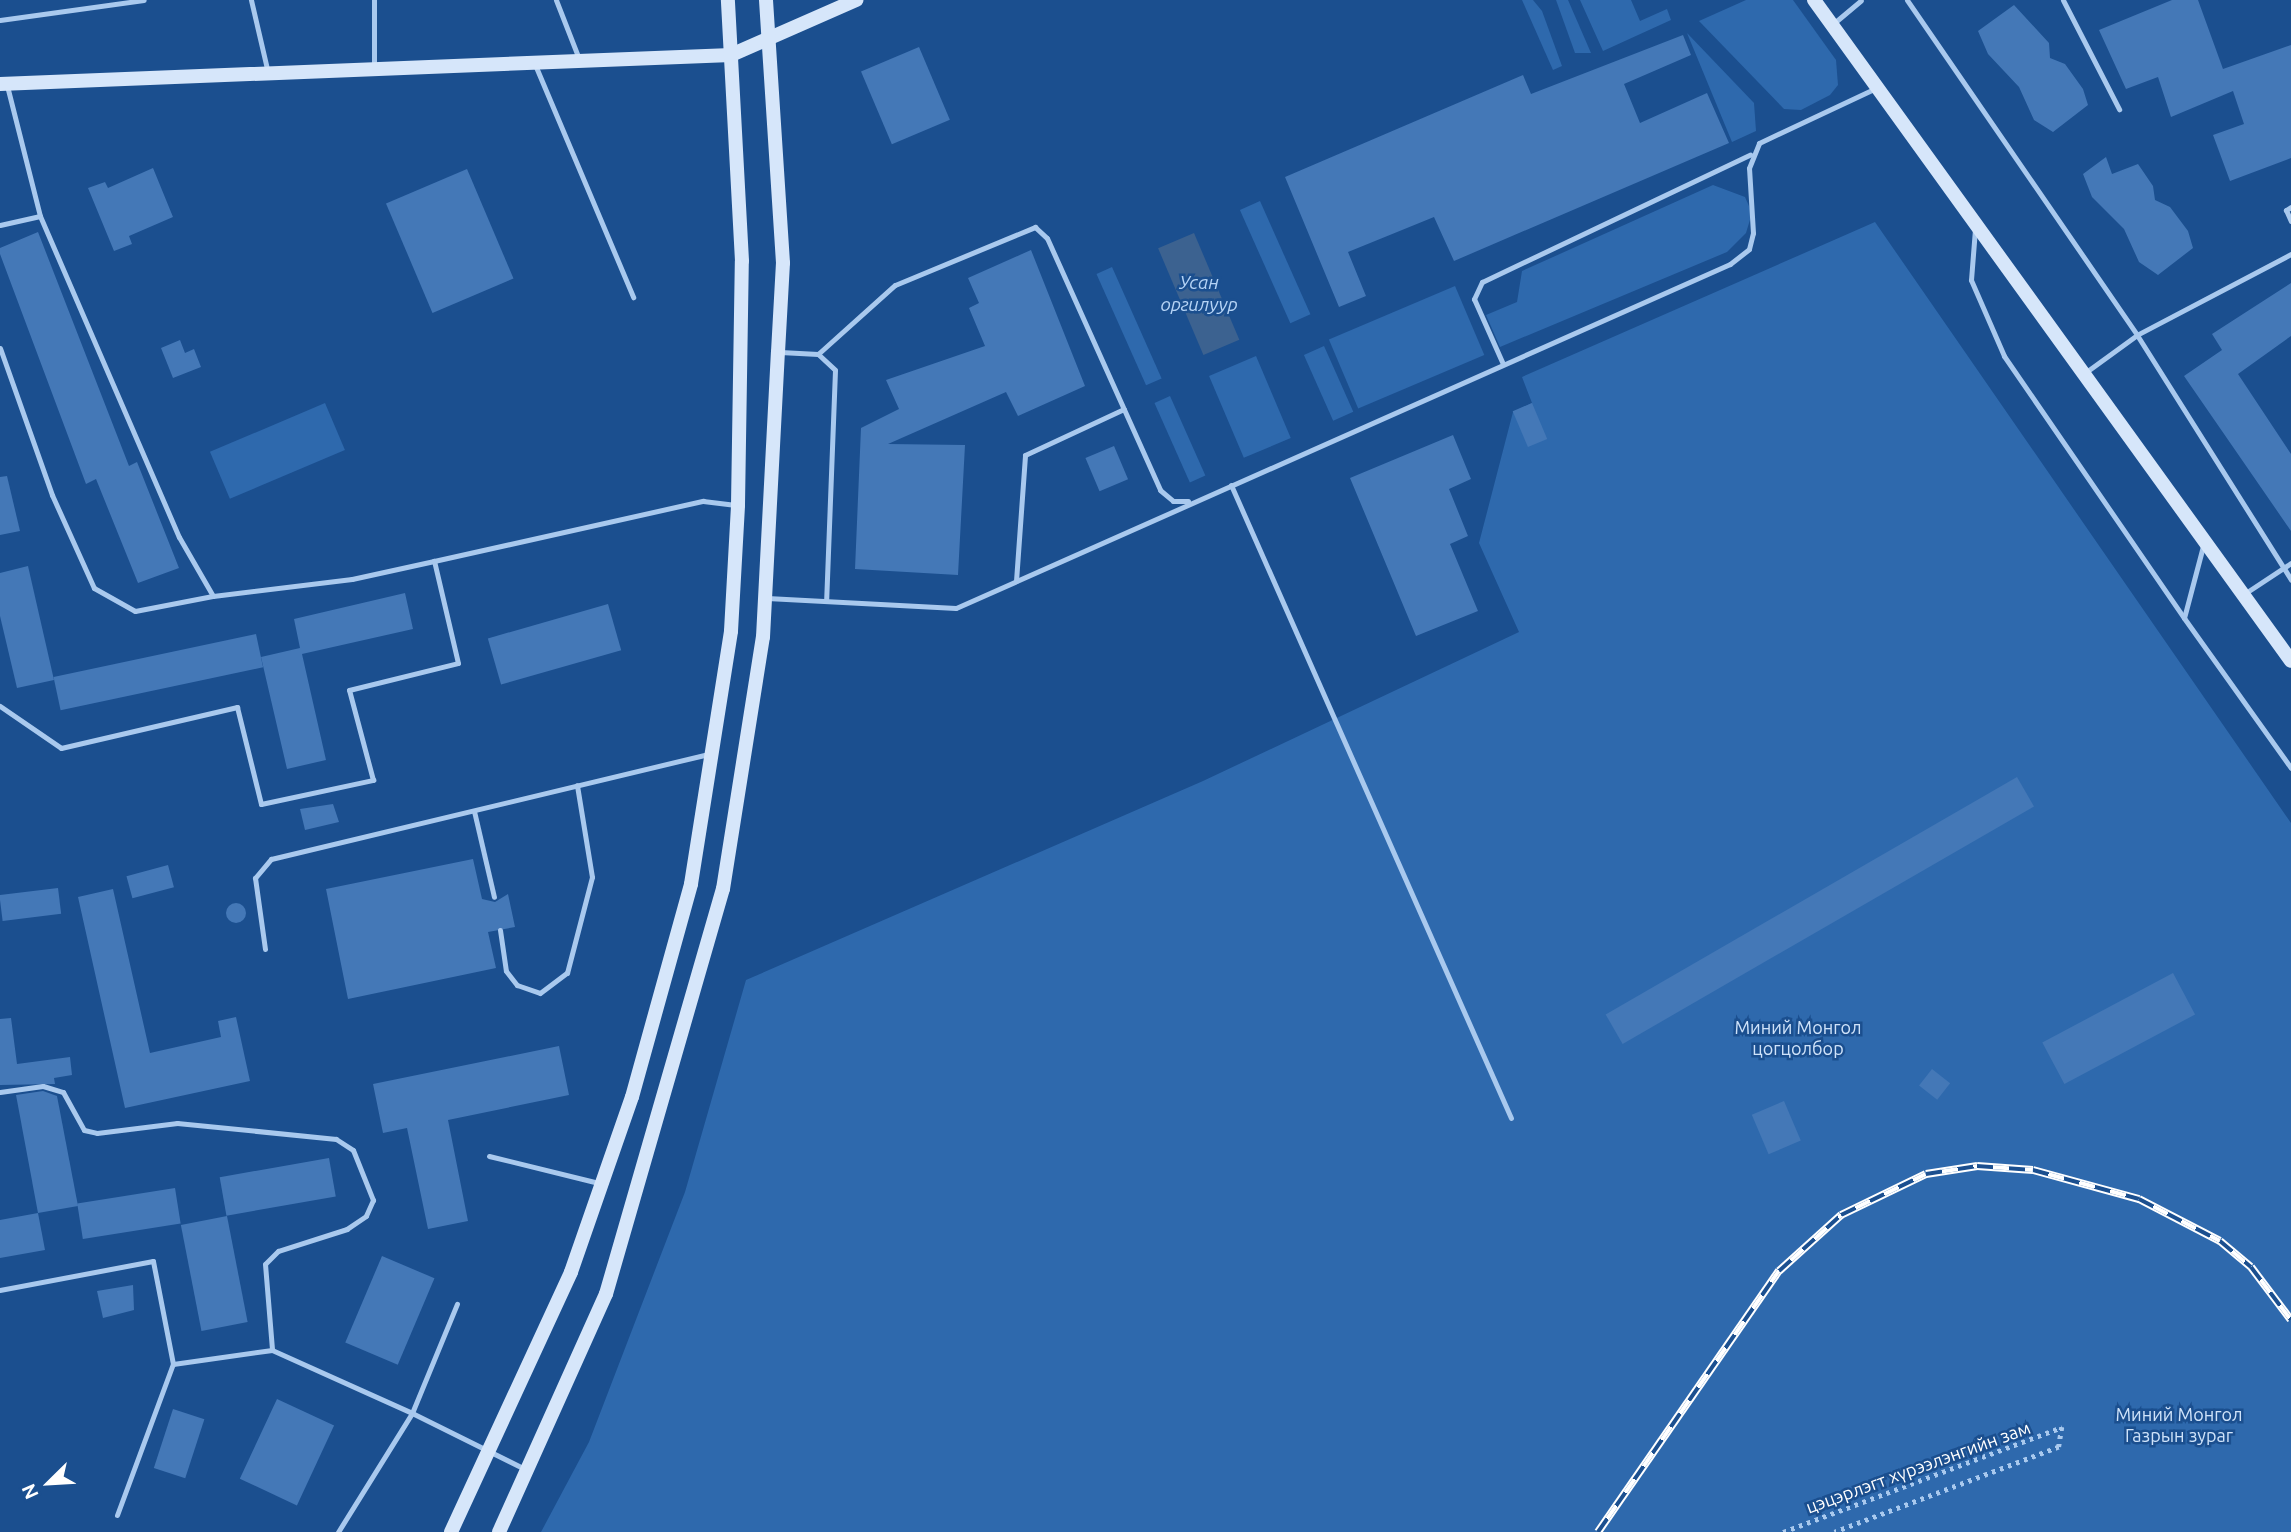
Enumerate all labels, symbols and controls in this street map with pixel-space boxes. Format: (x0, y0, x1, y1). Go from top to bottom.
water label: Усан оргилуур (1160, 272, 1238, 316)
park label: Миний Монгол цогцолбор (1734, 1017, 1862, 1060)
park label: Миний Монгол Газрын зураг (2115, 1404, 2243, 1446)
street label: цэцэрлэгт хүрээлэнгийн зам (1803, 1416, 2033, 1518)
north arrow (14, 1448, 84, 1518)
text: N (17, 1481, 43, 1502)

